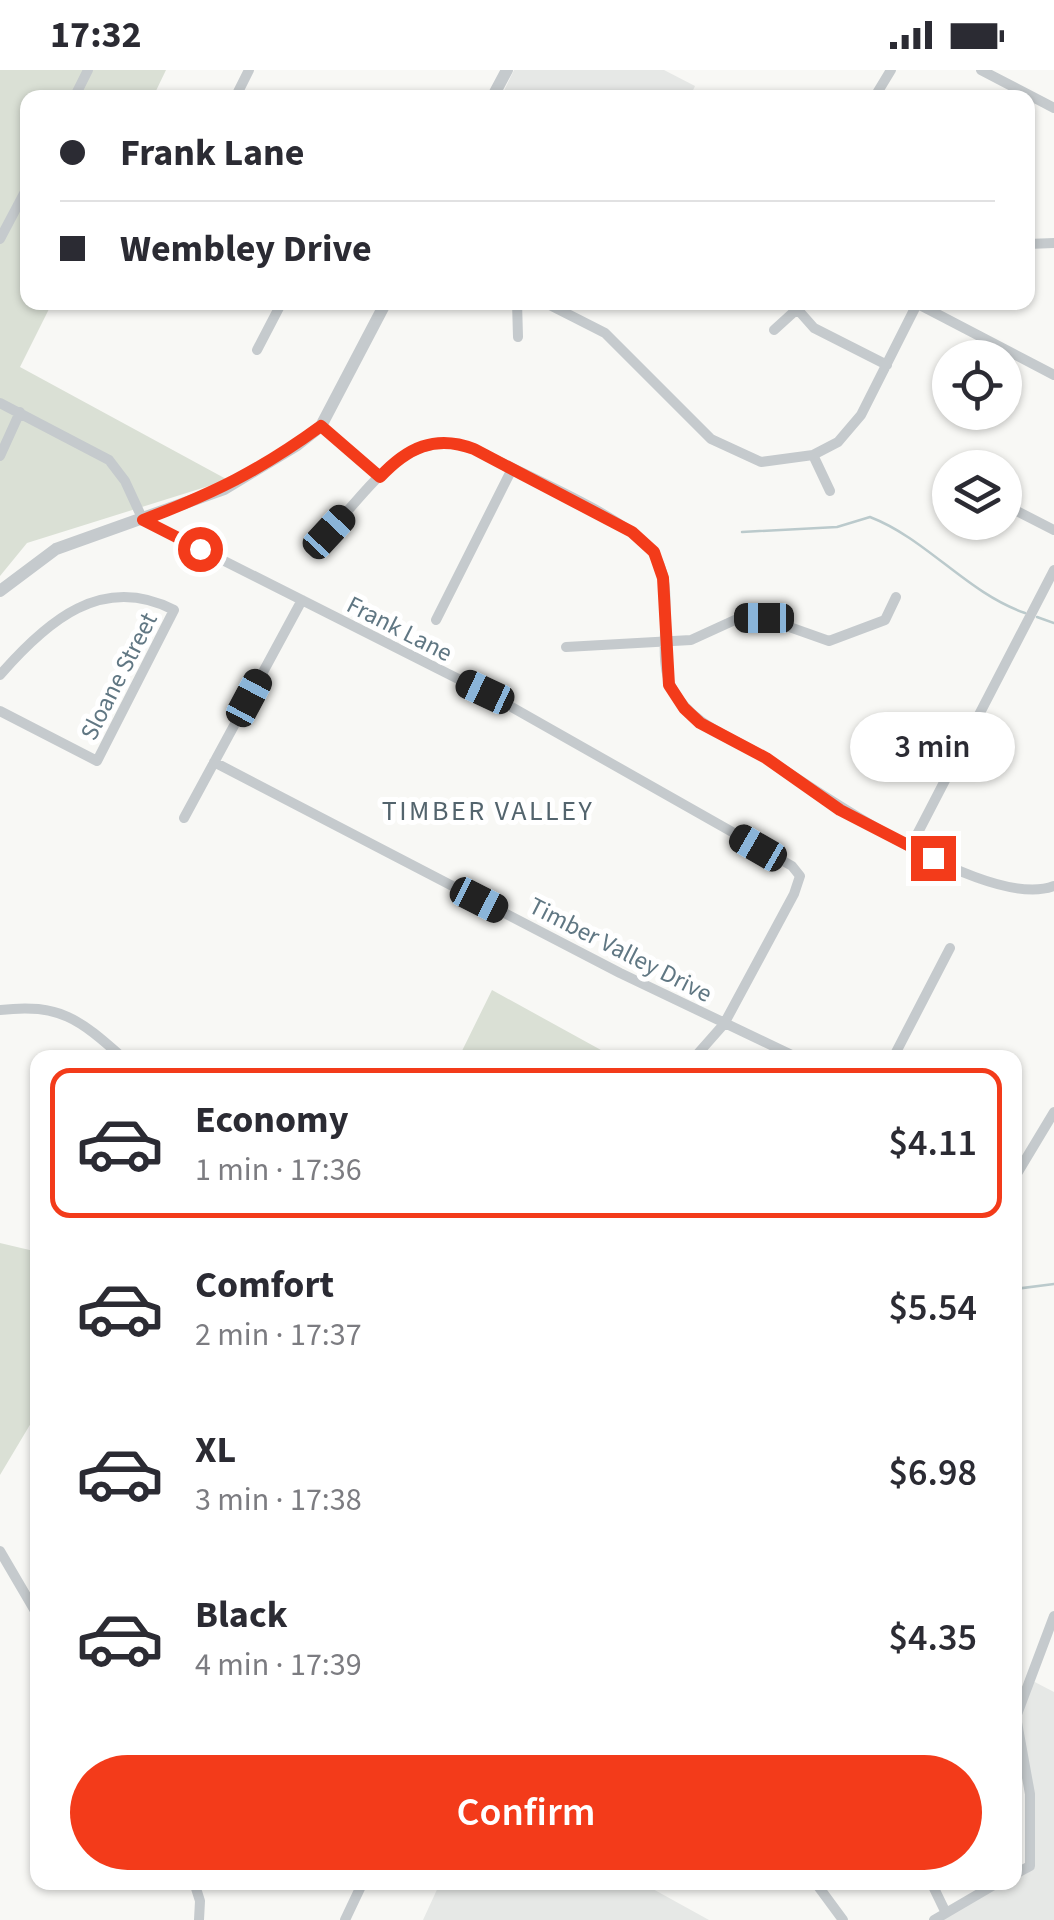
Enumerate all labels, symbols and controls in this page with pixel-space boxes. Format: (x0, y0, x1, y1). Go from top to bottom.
text: 17:32 (50, 8, 142, 62)
text: Frank Lane (120, 126, 305, 180)
text: Wembley Drive (120, 222, 372, 276)
map controls (932, 340, 1022, 540)
button: locate (932, 340, 1022, 430)
button: layers (932, 450, 1022, 540)
car (298, 500, 360, 564)
route start (178, 527, 223, 572)
street label: Frank Lane (340, 587, 459, 671)
car (734, 603, 794, 633)
street label: Sloane Street (71, 606, 167, 747)
car (222, 664, 276, 732)
car (451, 666, 519, 718)
callout: 3 min (850, 713, 1016, 783)
text: 3 min (894, 724, 971, 770)
district label: TIMBER VALLEY (382, 791, 594, 831)
car (725, 820, 791, 876)
route end (911, 836, 956, 881)
car (445, 873, 513, 927)
street label: Timber Valley Drive (523, 888, 718, 1012)
text: Economy (195, 1093, 348, 1147)
icon: car (75, 1098, 165, 1188)
text: $4.11 (889, 1116, 977, 1170)
text: 1 min · 17:36 (195, 1147, 362, 1193)
text: Comfort (195, 1258, 334, 1312)
icon: car (75, 1263, 165, 1353)
text: $5.54 (889, 1281, 977, 1335)
text: 2 min · 17:37 (195, 1312, 362, 1358)
text: XL (195, 1423, 236, 1477)
icon: car (75, 1428, 165, 1518)
text: $6.98 (889, 1446, 977, 1500)
text: 3 min · 17:38 (195, 1477, 362, 1523)
text: Black (195, 1588, 288, 1642)
icon: car (75, 1593, 165, 1683)
text: $4.35 (889, 1611, 977, 1665)
text: 4 min · 17:39 (195, 1642, 362, 1688)
button: Confirm (70, 1755, 982, 1870)

